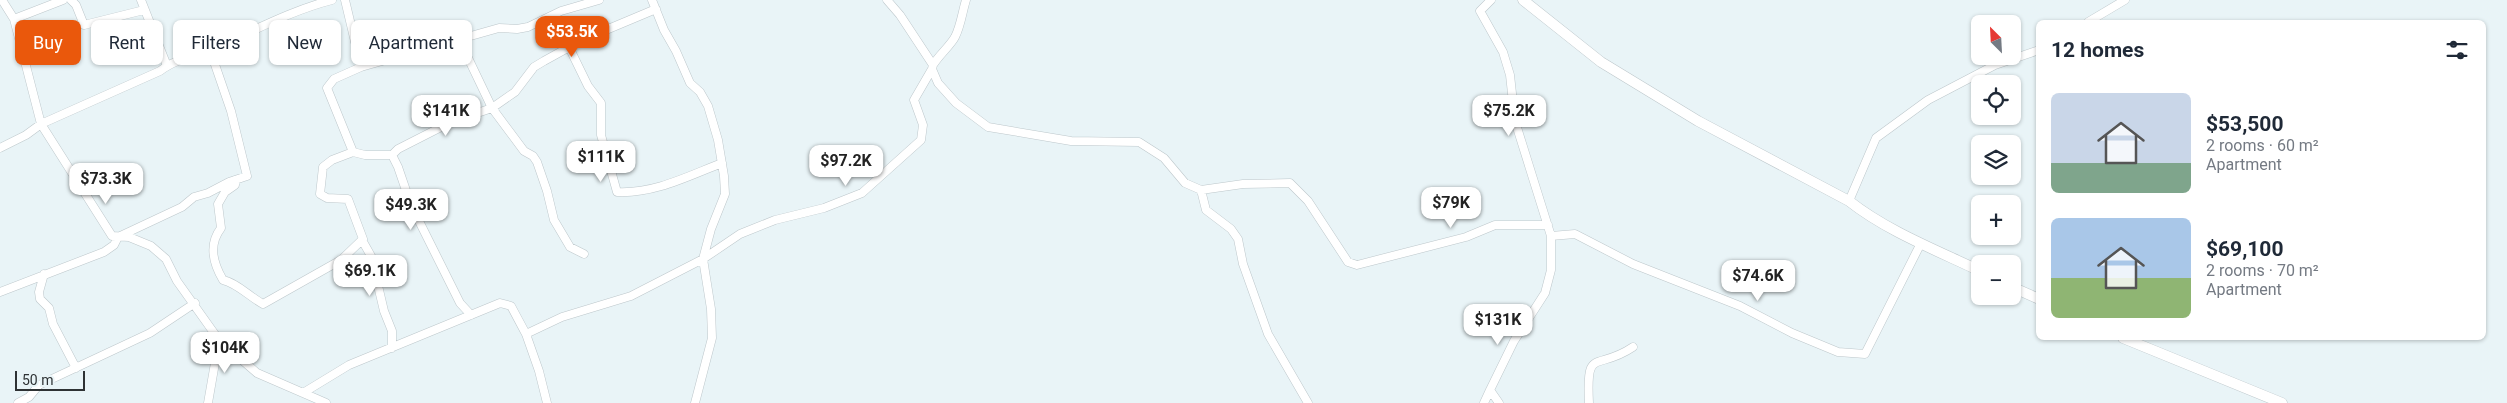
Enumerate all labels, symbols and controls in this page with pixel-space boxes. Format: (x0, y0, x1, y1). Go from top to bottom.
pin: $53.5K (531, 15, 613, 58)
north arrow (1971, 15, 2021, 65)
map controls (1971, 15, 2021, 305)
chip: Buy (15, 20, 81, 65)
chip: Rent (91, 20, 163, 65)
chip: Filters (173, 20, 259, 65)
chip: New (269, 20, 341, 65)
chip: Apartment (351, 20, 472, 65)
text: $53.5K (546, 22, 598, 41)
icon: filters (2443, 36, 2471, 64)
text: 12 homes (2051, 38, 2144, 62)
button: locate (1971, 75, 2021, 125)
pin: $141K (411, 94, 481, 137)
pin: $75.2K (1468, 94, 1550, 137)
text: $141K (423, 101, 469, 120)
text: $75.2K (1483, 101, 1535, 120)
text: $53,500 (2206, 112, 2283, 136)
icon: home (2091, 113, 2151, 173)
button: layers (1971, 135, 2021, 185)
text: 2 rooms · 60 m² (2206, 136, 2319, 155)
pin: $111K (566, 140, 636, 183)
pin: $97.2K (805, 144, 887, 187)
text: $111K (578, 147, 624, 166)
text: $97.2K (820, 151, 872, 170)
text: Apartment (2206, 155, 2282, 174)
pin: $73.3K (65, 162, 147, 205)
text: $73.3K (80, 169, 132, 188)
pin: $79K (1421, 186, 1481, 229)
pin: $49.3K (370, 188, 452, 231)
text: $79K (1432, 193, 1470, 212)
text: $49.3K (385, 195, 437, 214)
button: + (1971, 195, 2021, 245)
text: $69,100 (2206, 237, 2283, 261)
icon: home (2091, 238, 2151, 298)
pin: $69.1K (329, 254, 411, 297)
button: − (1971, 255, 2021, 305)
pin: $74.6K (1717, 260, 1799, 302)
text: $69.1K (344, 261, 396, 280)
text: 2 rooms · 70 m² (2206, 261, 2319, 280)
text: $74.6K (1732, 266, 1784, 285)
text: Apartment (2206, 280, 2282, 299)
pin: $131K (1463, 304, 1533, 346)
text: $131K (1475, 310, 1521, 329)
pin: $104K (190, 332, 260, 374)
text: $104K (202, 338, 248, 357)
scale bar (15, 368, 85, 391)
text: 50 m (22, 372, 54, 388)

